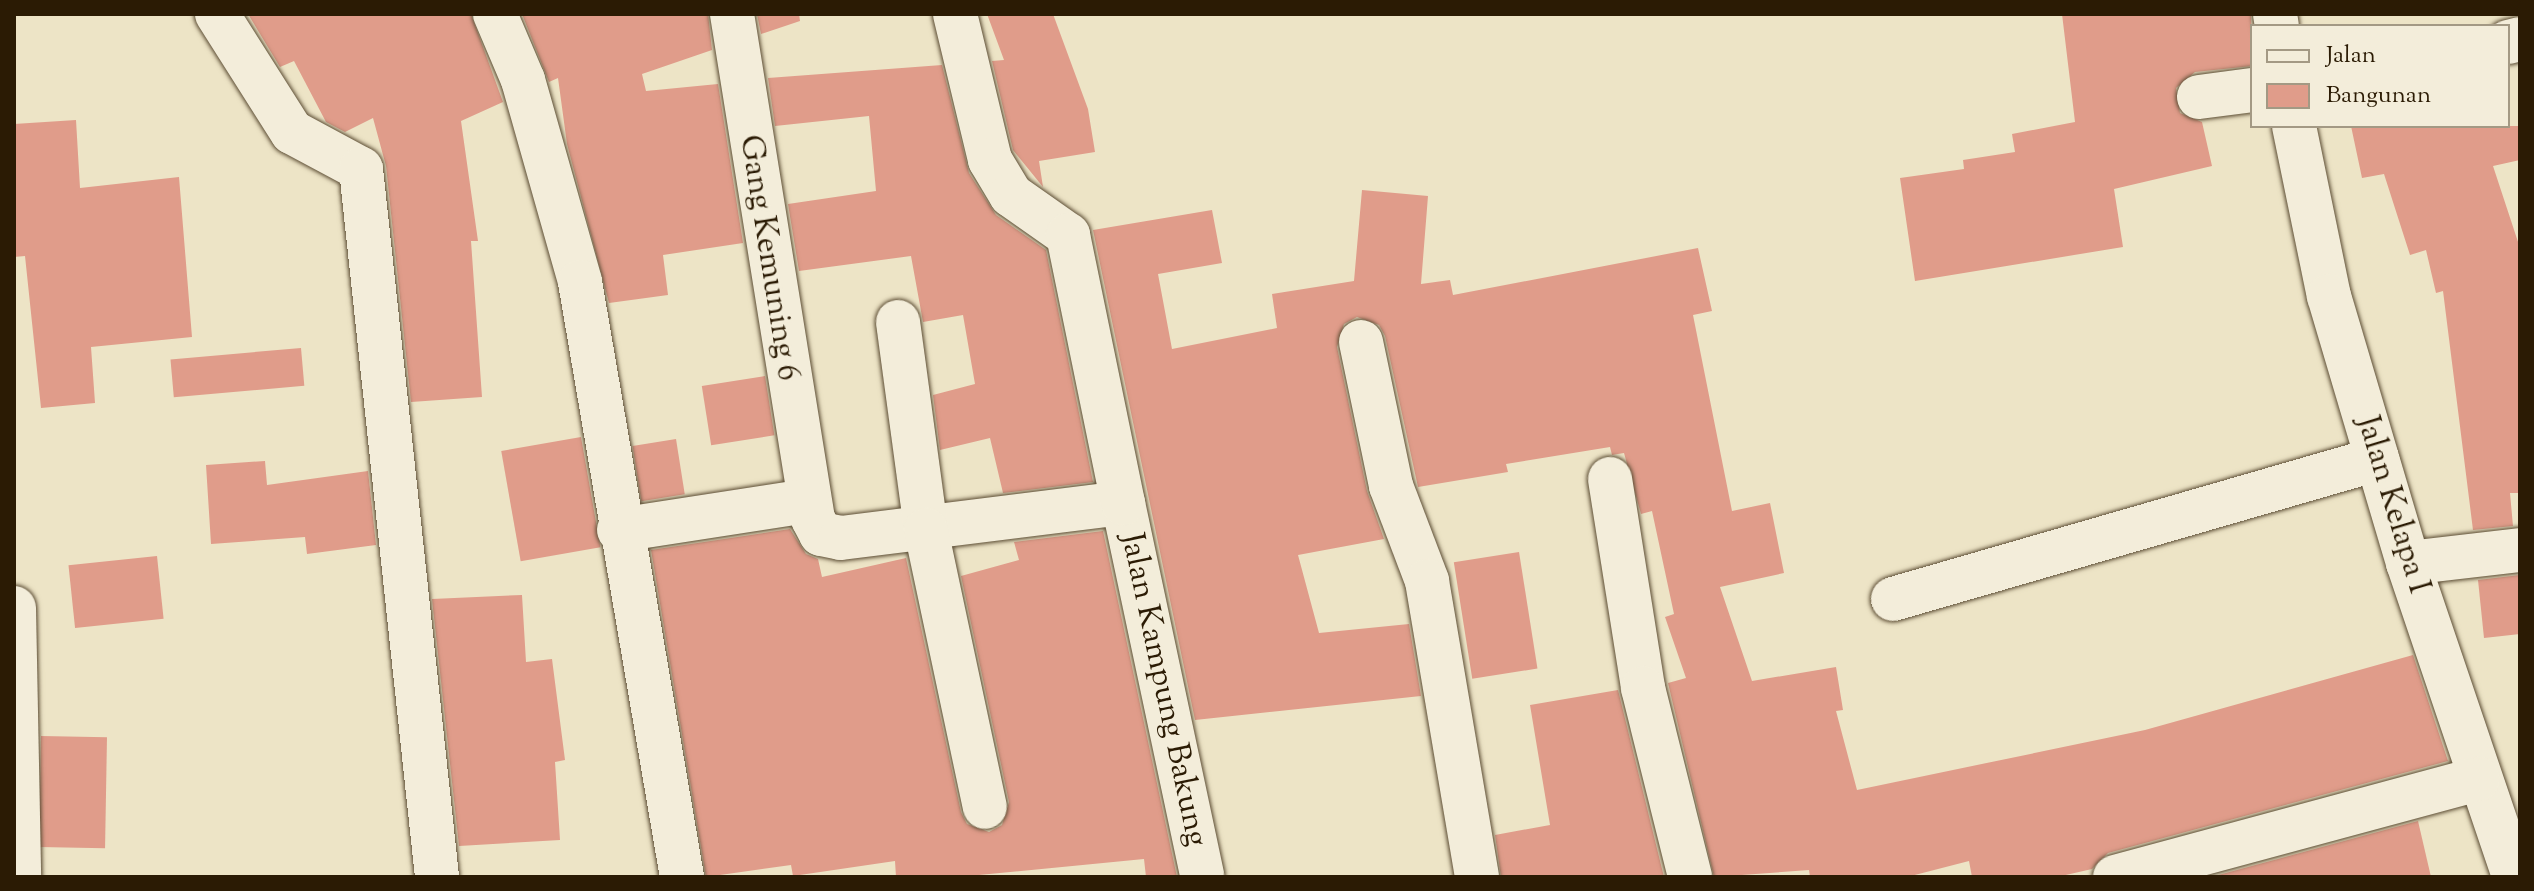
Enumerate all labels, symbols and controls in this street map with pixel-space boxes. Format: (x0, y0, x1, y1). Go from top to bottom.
legend (2250, 24, 2510, 128)
text: Jalan (2326, 39, 2376, 73)
text: Bangunan (2326, 79, 2431, 113)
street label: Gang Kemuning 6 (730, 132, 806, 384)
street label: Jalan Kelapa I (2347, 412, 2437, 598)
street label: Jalan Kampung Bakung (1111, 530, 1215, 850)

